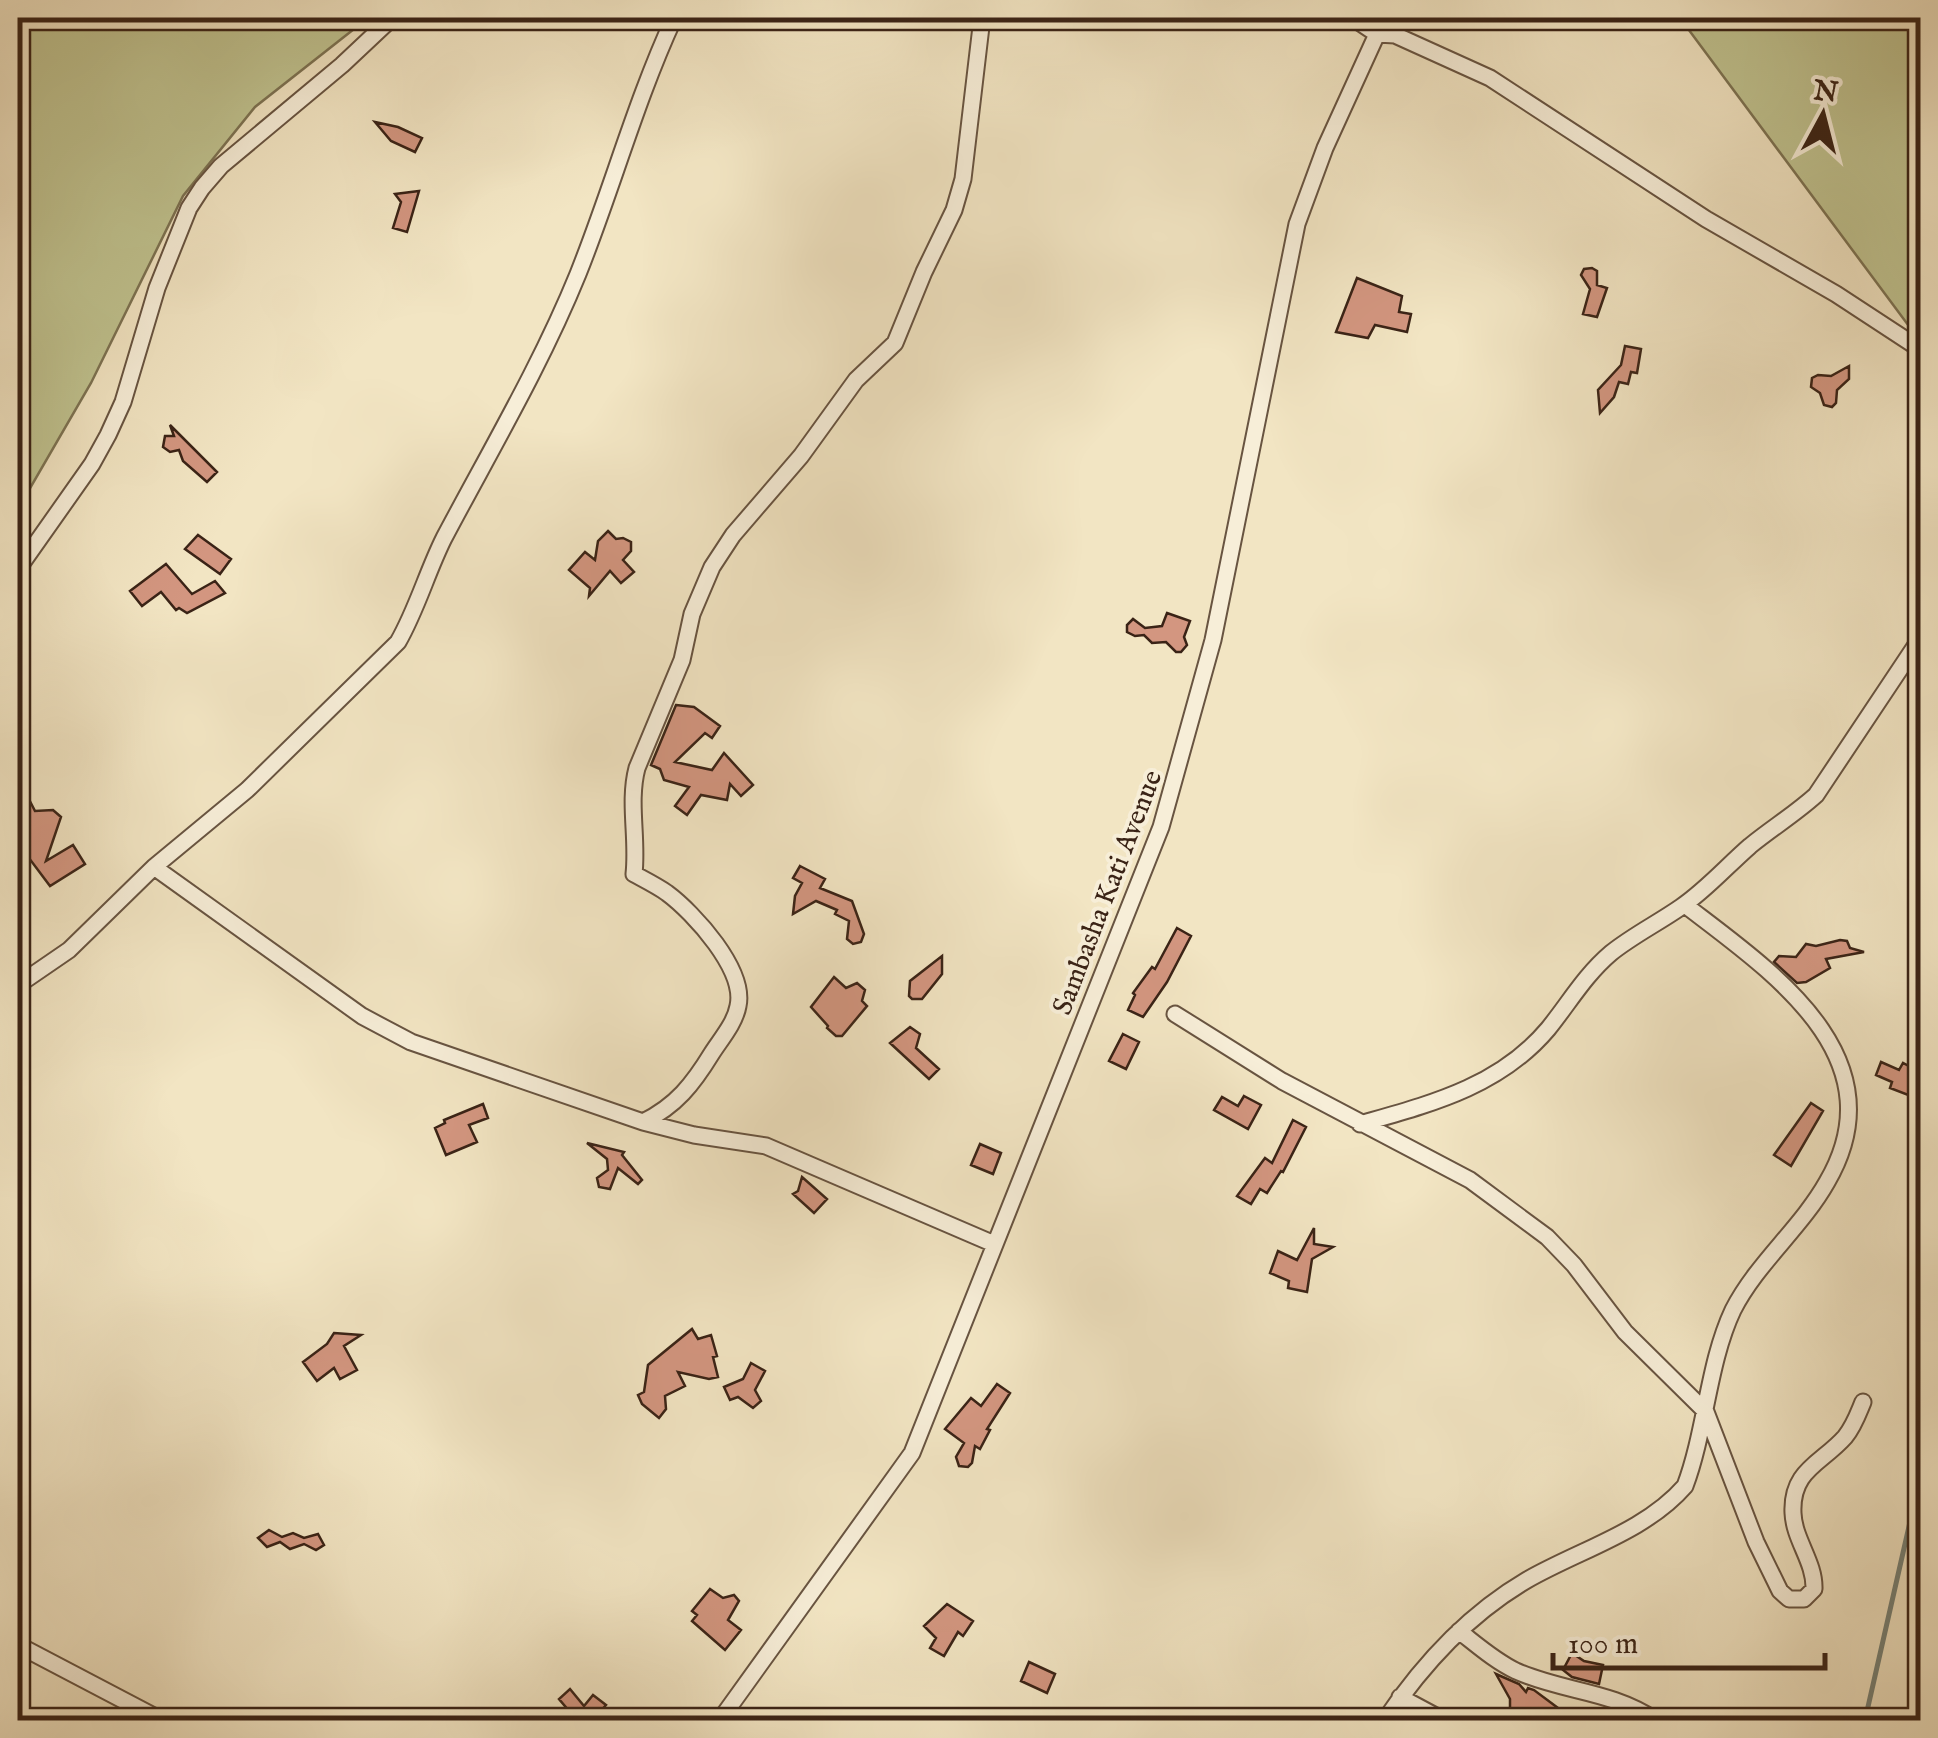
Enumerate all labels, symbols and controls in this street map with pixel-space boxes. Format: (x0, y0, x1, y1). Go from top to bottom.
north arrow (1773, 65, 1873, 165)
text: N (1811, 74, 1840, 112)
street label: Sambasha Kati Avenue (1046, 766, 1171, 1020)
scale bar (1553, 1608, 1826, 1670)
text: 100 m (1568, 1626, 1638, 1664)

